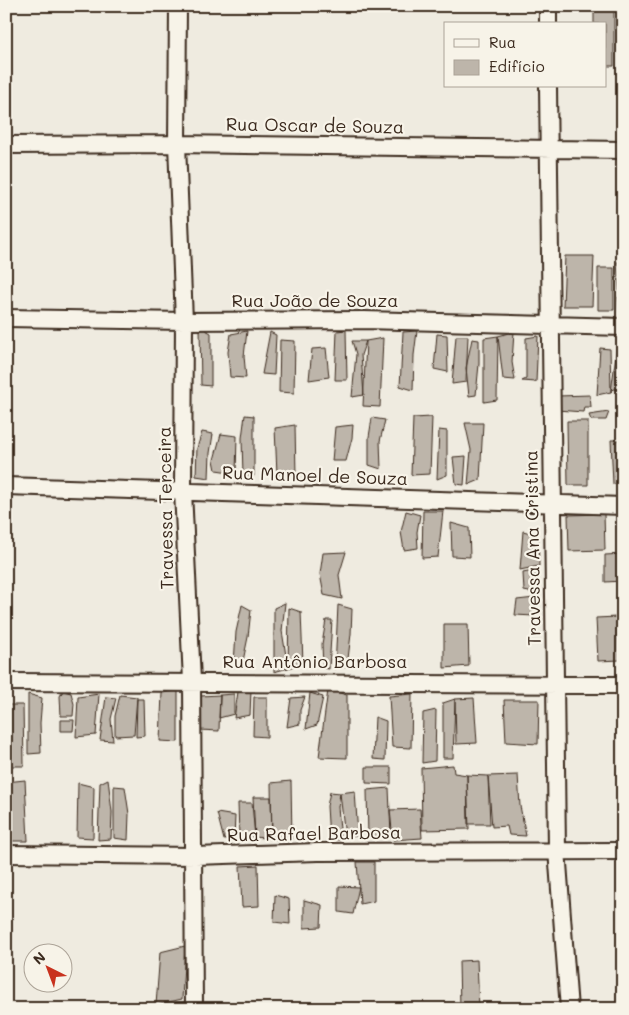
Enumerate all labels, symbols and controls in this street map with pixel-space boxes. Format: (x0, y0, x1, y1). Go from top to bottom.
legend (444, 22, 606, 88)
text: Rua (489, 32, 516, 52)
text: Edifício (489, 56, 545, 76)
street label: Rua Oscar de Souza (226, 111, 404, 139)
street label: Rua João de Souza (232, 288, 398, 312)
street label: Travessa Terceira (152, 426, 178, 590)
street label: Travessa Ana Cristina (518, 450, 546, 646)
street label: Rua Manoel de Souza (222, 460, 408, 490)
street label: Rua Antônio Barbosa (223, 649, 407, 673)
street label: Rua Rafael Barbosa (227, 819, 401, 847)
north arrow (22, 942, 72, 992)
text: N (29, 947, 49, 969)

